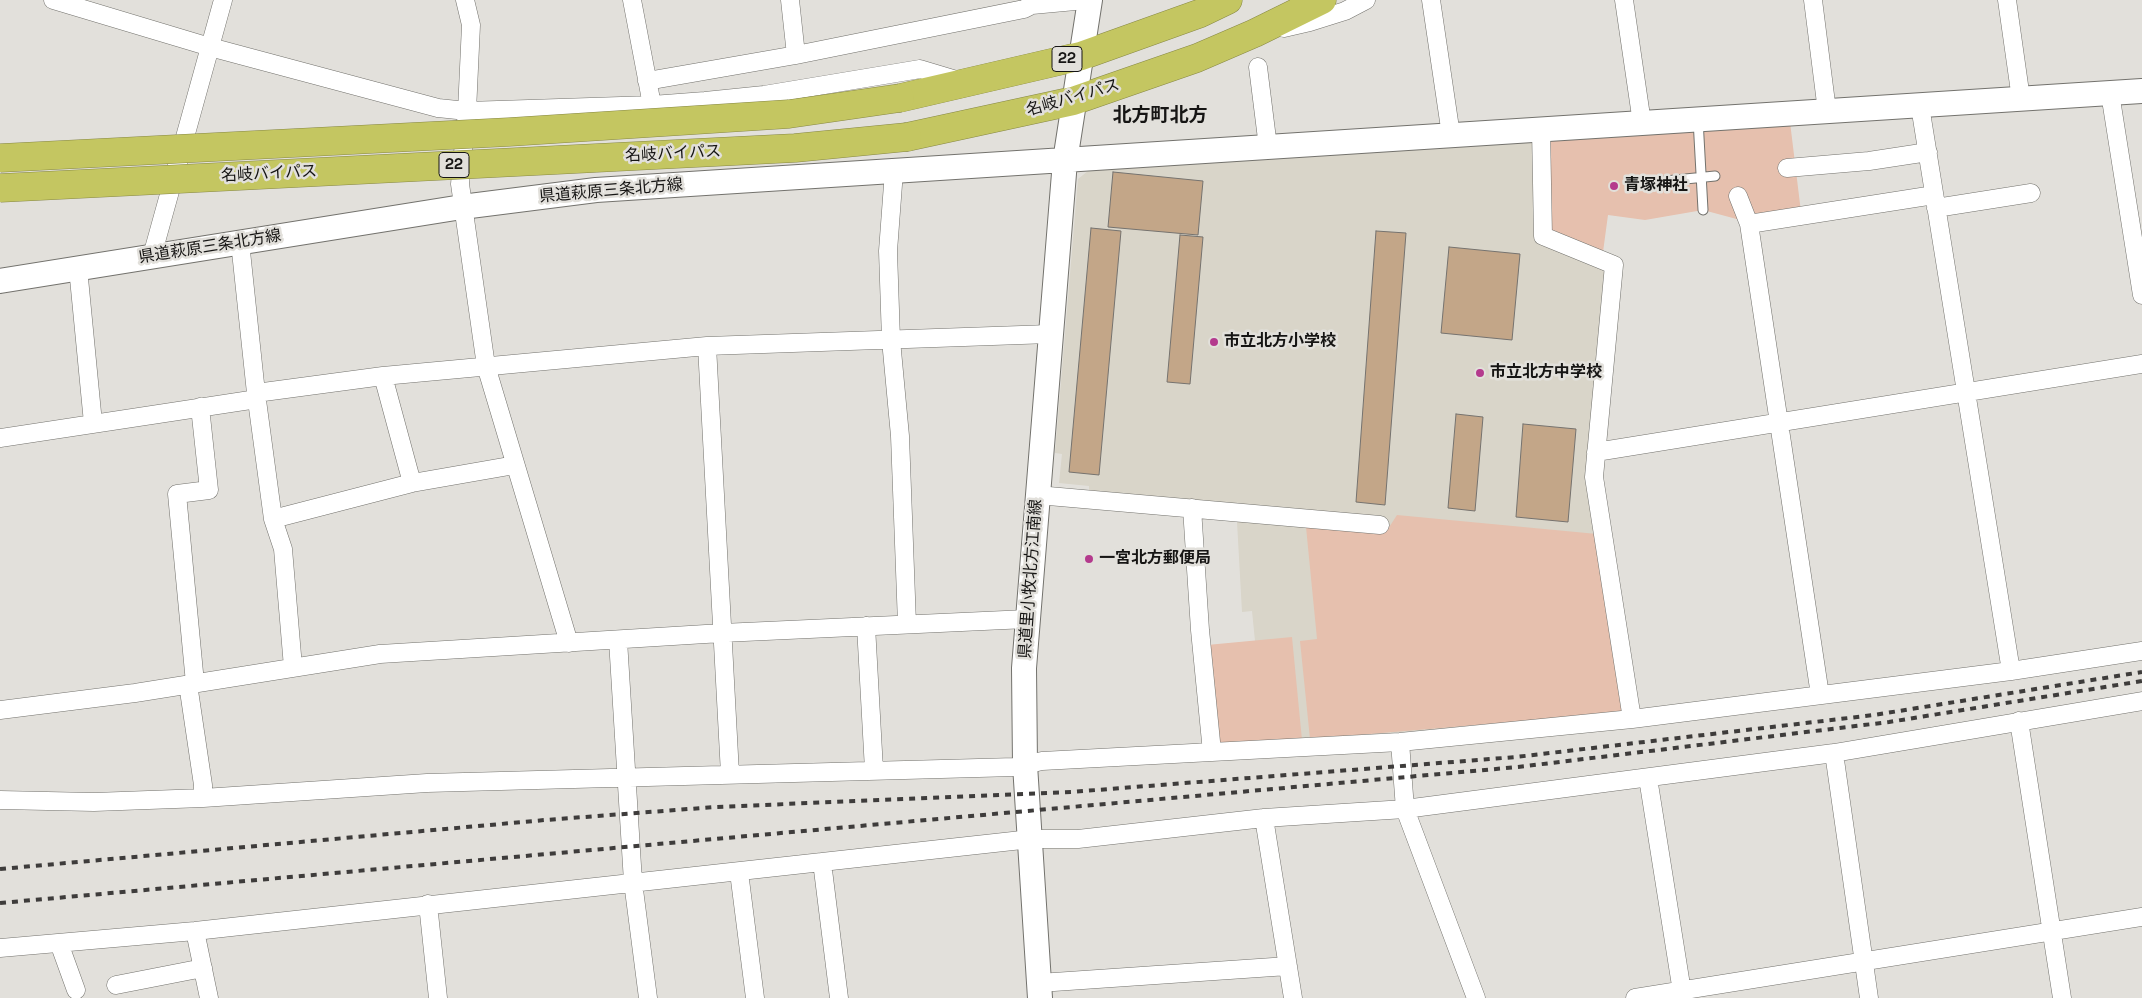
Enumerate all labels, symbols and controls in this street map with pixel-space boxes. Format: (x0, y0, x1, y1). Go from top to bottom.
road number: 22 (1052, 46, 1082, 72)
street label: 名岐バイパス (1024, 76, 1122, 120)
district label: 北方町北方 (1113, 105, 1207, 127)
street label: 名岐バイパス (625, 142, 721, 166)
road number: 22 (439, 152, 469, 178)
street label: 名岐バイパス (221, 162, 317, 186)
street label: 県道萩原三条北方線 (538, 175, 684, 207)
place label: 青塚神社 (1624, 176, 1688, 196)
marker: 青塚神社 (1608, 180, 1620, 192)
street label: 県道萩原三条北方線 (137, 226, 283, 268)
place label: 市立北方小学校 (1224, 332, 1336, 352)
marker: 市立北方小学校 (1208, 336, 1220, 348)
place label: 市立北方中学校 (1490, 363, 1602, 383)
marker: 市立北方中学校 (1474, 367, 1486, 379)
street label: 県道里小牧北方江南線 (1016, 499, 1046, 659)
place label: 一宮北方郵便局 (1099, 549, 1211, 569)
marker: 一宮北方郵便局 (1083, 553, 1095, 565)

